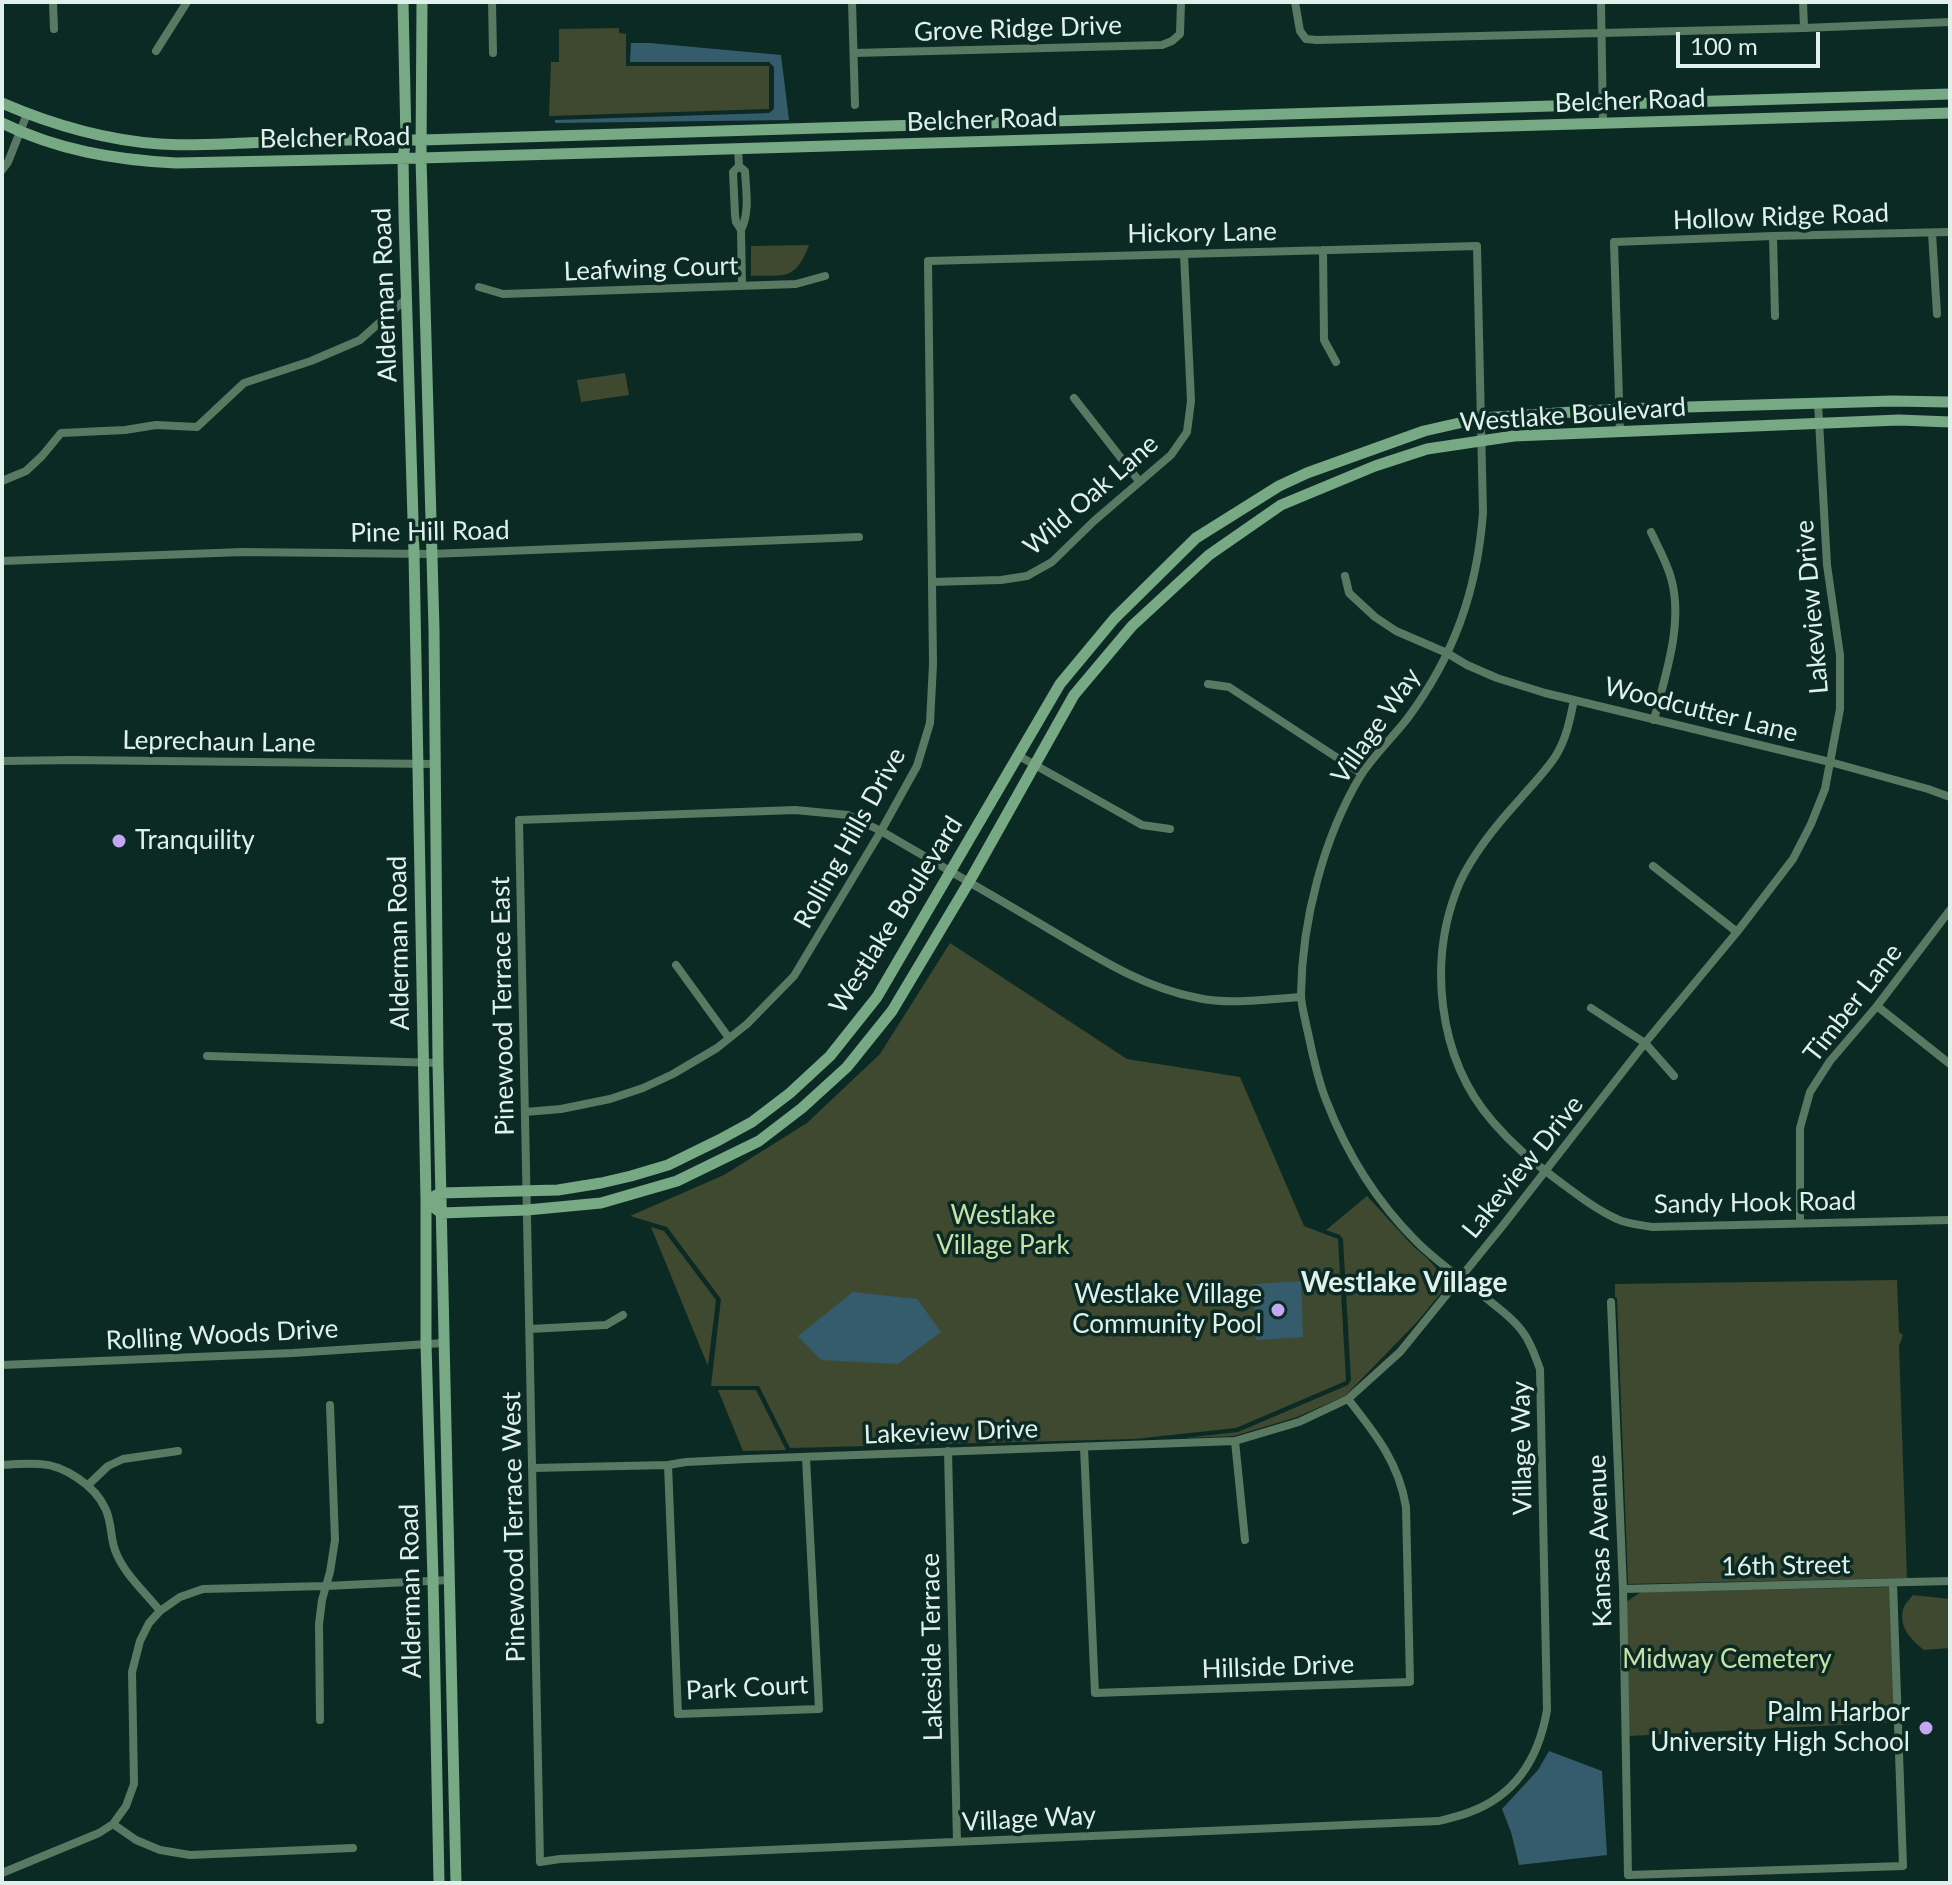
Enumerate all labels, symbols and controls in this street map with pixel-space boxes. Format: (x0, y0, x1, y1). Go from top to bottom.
street label: Grove Ridge Drive (913, 10, 1123, 48)
scale bar (1680, 16, 1824, 66)
text: 100 m (1690, 31, 1758, 60)
street label: Belcher Road (1554, 83, 1706, 119)
street label: Belcher Road (906, 102, 1058, 138)
street label: Belcher Road (259, 121, 411, 155)
street label: Hollow Ridge Road (1672, 198, 1890, 236)
street label: Alderman Road (366, 207, 404, 383)
street label: Hickory Lane (1127, 216, 1277, 250)
street label: Leafwing Court (563, 250, 739, 288)
street label: Westlake Boulevard (1459, 392, 1687, 438)
street label: Wild Oak Lane (1017, 428, 1165, 562)
street label: Pine Hill Road (350, 515, 510, 549)
street label: Lakeview Drive (1789, 519, 1835, 695)
street label: Village Way (1325, 662, 1427, 790)
street label: Woodcutter Lane (1601, 671, 1801, 749)
street label: Leprechaun Lane (122, 725, 316, 759)
street label: Rolling Hills Drive (788, 742, 912, 934)
street label: Westlake Boulevard (823, 811, 969, 1019)
place label: Tranquility (135, 825, 255, 857)
marker: Tranquility (110, 832, 128, 850)
street label: Alderman Road (382, 855, 416, 1031)
street label: Pinewood Terrace East (485, 876, 521, 1136)
street label: Timber Lane (1797, 938, 1909, 1068)
street label: Lakeview Drive (1456, 1089, 1590, 1245)
street label: Sandy Hook Road (1654, 1186, 1856, 1220)
park label: Westlake Village Park (936, 1200, 1070, 1262)
district label: Westlake Village (1301, 1266, 1507, 1300)
place label: Westlake Village Community Pool (1072, 1279, 1262, 1340)
marker: Westlake Village Community Pool (1269, 1301, 1287, 1319)
street label: Rolling Woods Drive (105, 1313, 339, 1357)
street label: Village Way (1505, 1381, 1539, 1515)
street label: Pinewood Terrace West (496, 1391, 532, 1663)
street label: Lakeview Drive (863, 1413, 1039, 1451)
street label: Kansas Avenue (1581, 1454, 1619, 1628)
street label: Alderman Road (394, 1503, 428, 1679)
street label: 16th Street (1721, 1549, 1851, 1583)
street label: Lakeside Terrace (915, 1553, 949, 1741)
park label: Midway Cemetery (1622, 1644, 1832, 1676)
street label: Hillside Drive (1201, 1649, 1355, 1685)
street label: Park Court (685, 1669, 809, 1707)
place label: Palm Harbor University High School (1650, 1697, 1910, 1758)
marker: Palm Harbor University High School (1917, 1719, 1935, 1737)
street label: Village Way (961, 1800, 1097, 1838)

